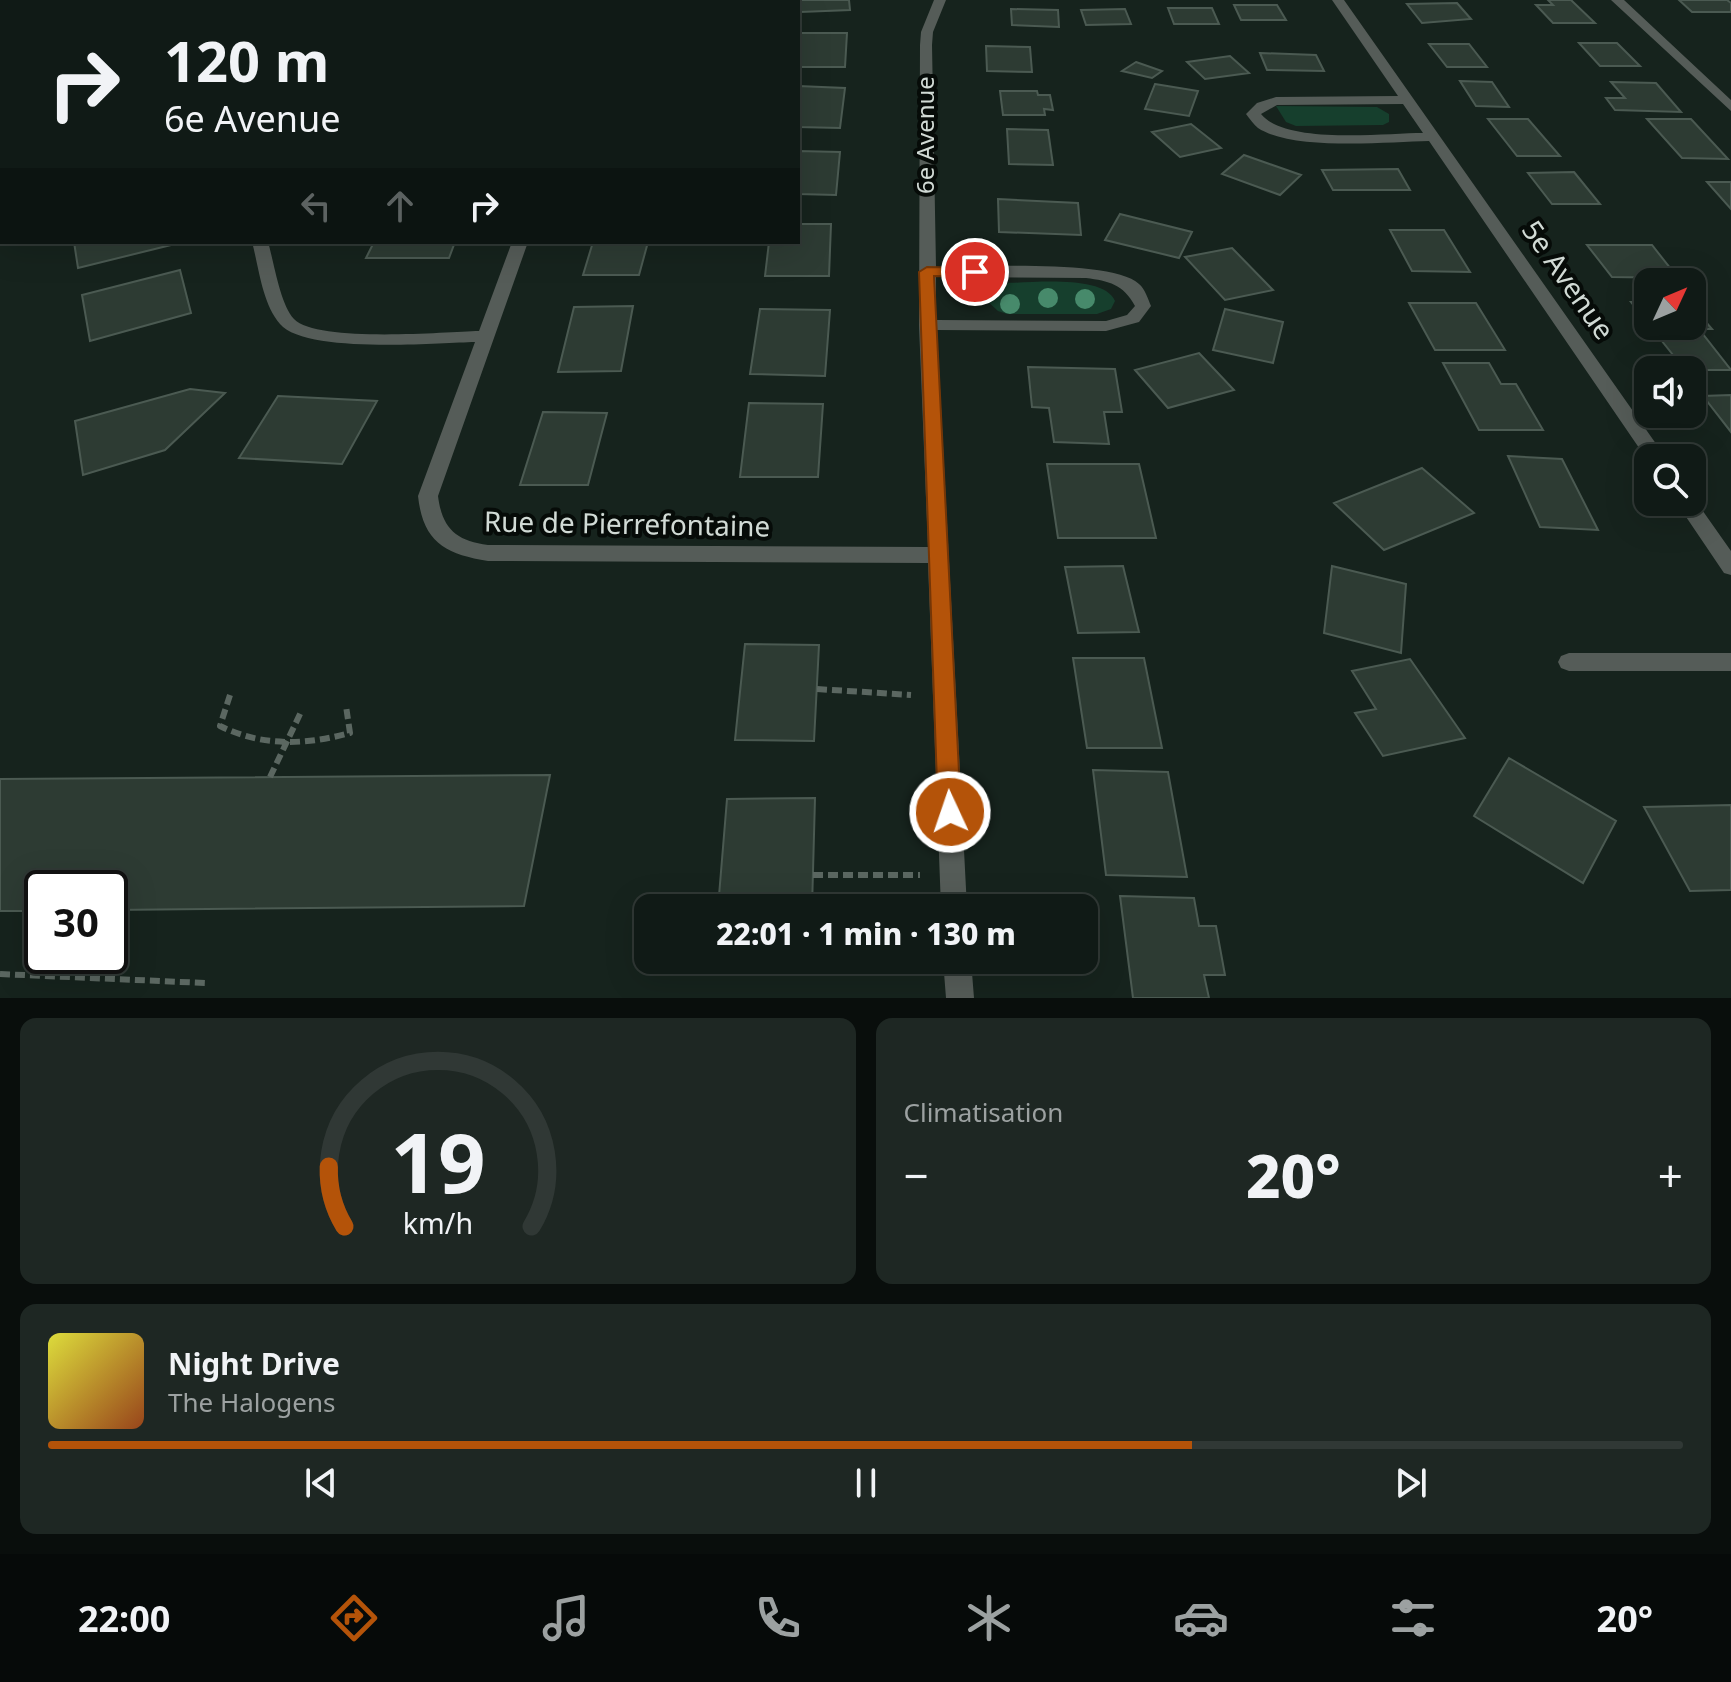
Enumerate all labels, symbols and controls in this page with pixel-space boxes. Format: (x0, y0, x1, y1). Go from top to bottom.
text: 120 m (164, 22, 329, 98)
icon: right (32, 32, 136, 136)
street label: 6e Avenue (908, 76, 941, 194)
text: 6e Avenue (164, 94, 341, 143)
icon: left (294, 184, 338, 228)
icon: ahead (378, 184, 422, 228)
icon: right (462, 184, 506, 228)
street label: 5e Avenue (1514, 212, 1624, 347)
pin (941, 238, 1009, 306)
icon: arrive (953, 250, 997, 294)
north arrow (1634, 268, 1706, 340)
map controls (1634, 268, 1706, 516)
button: sound (1634, 356, 1706, 428)
button: search (1634, 444, 1706, 516)
street label: Rue de Pierrefontaine (483, 502, 771, 544)
position arrow (908, 770, 992, 854)
speed limit sign: 30 (24, 870, 128, 974)
text: 22:01 · 1 min · 130 m (716, 913, 1016, 954)
text: Climatisation (904, 1094, 1063, 1130)
text: 19 (390, 1104, 485, 1217)
text: 20° (1246, 1134, 1341, 1216)
text: − (904, 1145, 929, 1205)
text: + (1658, 1145, 1683, 1205)
text: km/h (403, 1203, 473, 1242)
text: Night Drive (168, 1343, 340, 1384)
text: The Halogens (168, 1384, 335, 1420)
icon: previous (299, 1461, 343, 1505)
icon: pause (844, 1461, 888, 1505)
icon: next (1389, 1461, 1433, 1505)
icon: directions (326, 1590, 382, 1646)
icon: music (538, 1590, 594, 1646)
icon: phone (750, 1590, 806, 1646)
icon: climate (961, 1590, 1017, 1646)
icon: car (1173, 1590, 1229, 1646)
icon: filters (1385, 1590, 1441, 1646)
text: 22:00 (78, 1594, 170, 1643)
text: 20° (1597, 1594, 1653, 1643)

